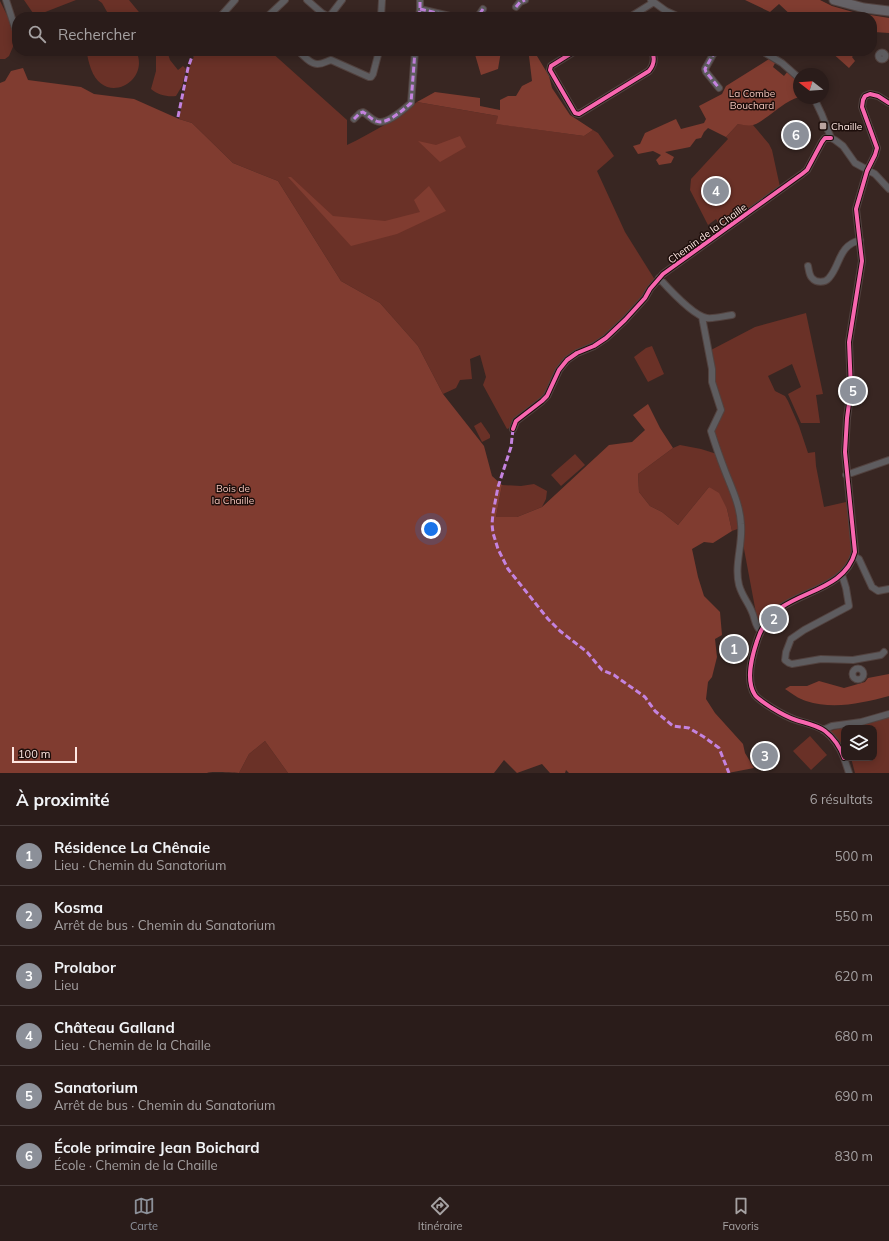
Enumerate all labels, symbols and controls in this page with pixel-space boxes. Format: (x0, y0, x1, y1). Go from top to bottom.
search box (12, 12, 877, 56)
icon: search (26, 23, 48, 45)
text: Rechercher (58, 25, 136, 44)
north arrow (793, 68, 829, 104)
park label: La Combe Bouchard (729, 87, 775, 112)
pin: 6 (783, 120, 809, 150)
place label: Chaille (831, 120, 862, 133)
marker: Chaille (818, 121, 828, 131)
pin: 4 (703, 176, 729, 206)
street label: Chemin de la Chaille (665, 200, 749, 266)
pin: 5 (840, 376, 866, 406)
park label: Bois de la Chaille (212, 482, 254, 507)
your location (421, 519, 441, 539)
pin: 2 (761, 604, 787, 634)
pin: 1 (721, 634, 747, 664)
map controls (841, 725, 877, 761)
button: layers (841, 725, 877, 761)
pin: 3 (752, 741, 778, 771)
scale bar (12, 745, 77, 764)
text: 100 m (18, 747, 50, 761)
text: À proximité (16, 789, 110, 810)
text: 6 résultats (810, 791, 873, 807)
text: Résidence La Chênaie (54, 838, 210, 857)
text: 1 (25, 848, 33, 864)
text: 500 m (835, 848, 873, 864)
text: Lieu · Chemin du Sanatorium (54, 857, 226, 873)
text: Kosma (54, 898, 103, 917)
text: 2 (25, 908, 33, 924)
text: 550 m (835, 908, 873, 924)
text: Arrêt de bus · Chemin du Sanatorium (54, 917, 275, 933)
text: Prolabor (54, 958, 116, 977)
text: 3 (25, 968, 33, 984)
text: 620 m (835, 968, 873, 984)
text: Lieu (54, 977, 79, 993)
text: Château Galland (54, 1018, 175, 1037)
text: 4 (25, 1028, 33, 1044)
text: 680 m (835, 1028, 873, 1044)
text: Lieu · Chemin de la Chaille (54, 1037, 211, 1053)
text: Sanatorium (54, 1078, 138, 1097)
text: 5 (25, 1088, 33, 1104)
text: 690 m (835, 1088, 873, 1104)
text: Arrêt de bus · Chemin du Sanatorium (54, 1097, 275, 1113)
text: École primaire Jean Boichard (54, 1138, 260, 1157)
text: 6 (25, 1148, 33, 1164)
text: 830 m (835, 1148, 873, 1164)
text: École · Chemin de la Chaille (54, 1157, 218, 1173)
tab: Carte (130, 1195, 158, 1233)
tab: Itinéraire (418, 1195, 463, 1233)
tab: Favoris (722, 1195, 759, 1233)

